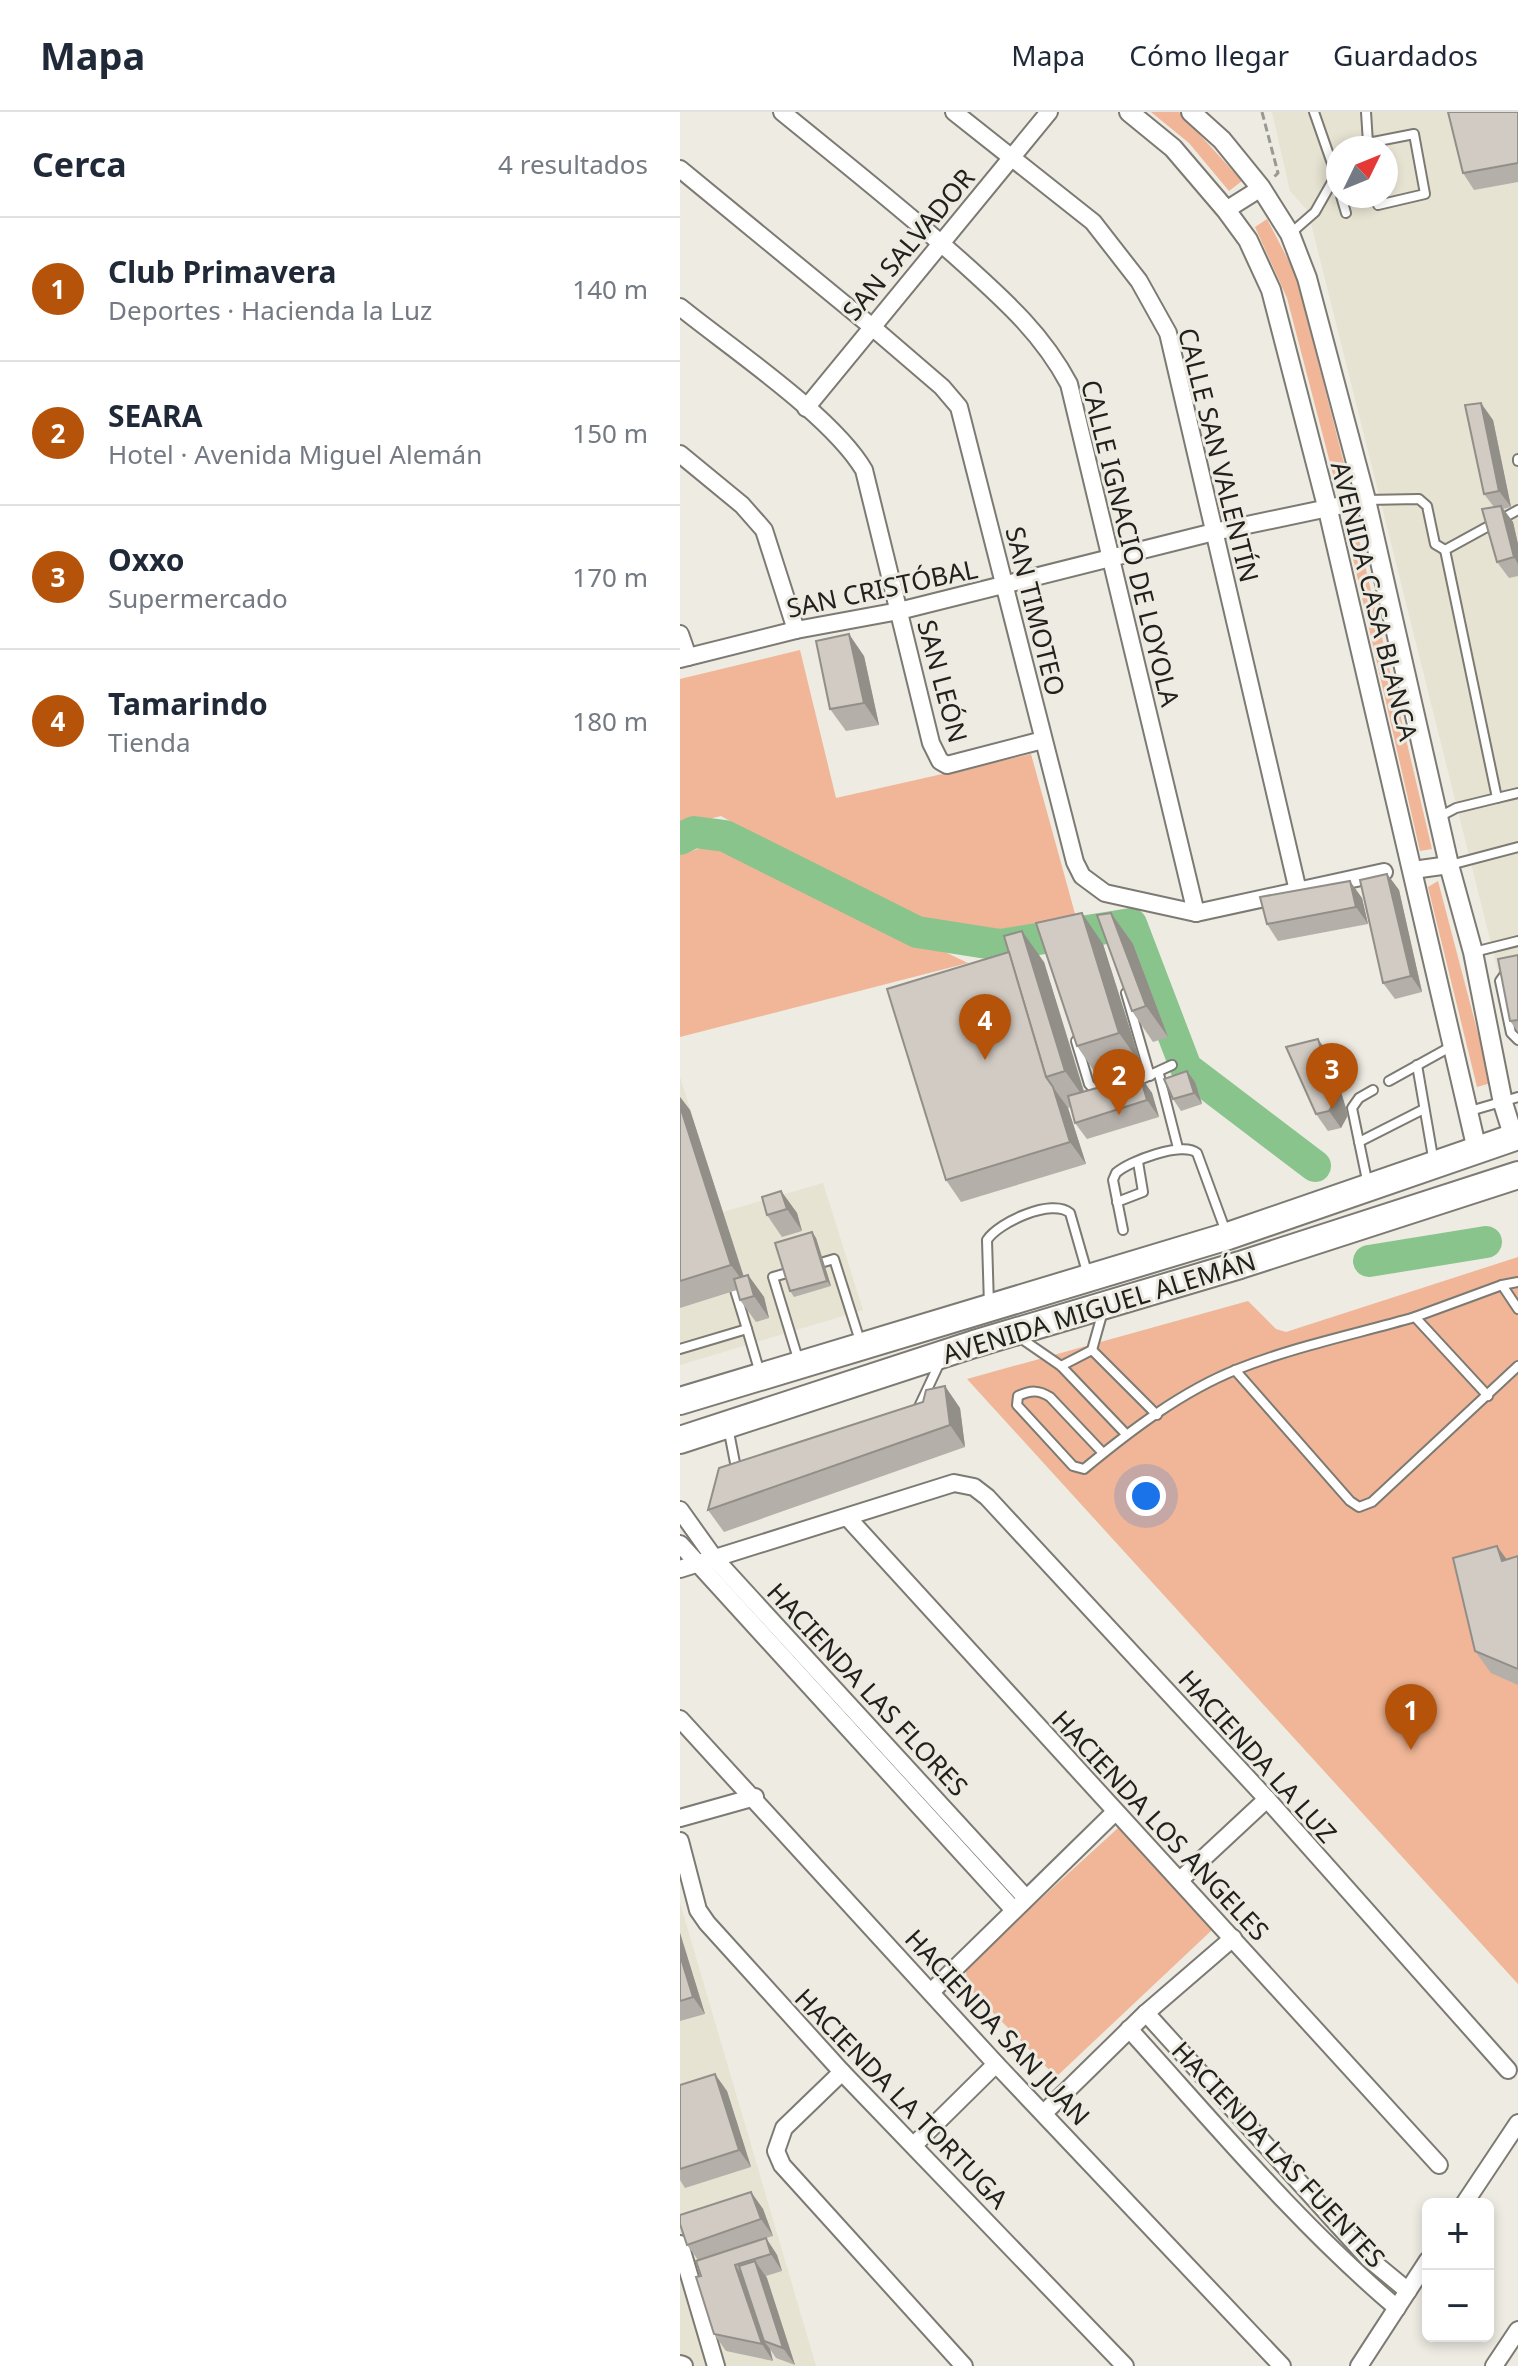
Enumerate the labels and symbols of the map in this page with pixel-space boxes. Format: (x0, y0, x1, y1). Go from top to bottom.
north arrow (1326, 136, 1398, 208)
street label: SAN SALVADOR (834, 160, 982, 328)
street label: CALLE SAN VALENTÍN (1170, 324, 1268, 586)
street label: CALLE IGNACIO DE LOYOLA (1073, 376, 1189, 710)
street label: AVENIDA CASA BLANCA (1323, 458, 1427, 745)
street label: SAN TIMOTEO (998, 523, 1074, 699)
street label: SAN CRISTÓBAL (783, 550, 981, 626)
street label: SAN LEÓN (909, 616, 977, 746)
pin: 4 (959, 994, 1011, 1060)
pin: 3 (1306, 1043, 1358, 1109)
pin: 2 (1093, 1049, 1145, 1115)
street label: AVENIDA MIGUEL ALEMÁN (938, 1242, 1260, 1372)
your location (1126, 1476, 1166, 1516)
street label: HACIENDA LAS FLORES (759, 1574, 977, 1804)
street label: HACIENDA LA LUZ (1171, 1662, 1345, 1850)
pin: 1 (1385, 1684, 1437, 1750)
street label: HACIENDA LOS ANGELES (1044, 1702, 1278, 1948)
street label: HACIENDA SAN JUAN (897, 1921, 1099, 2133)
street label: HACIENDA LA TORTUGA (787, 1980, 1017, 2216)
street label: HACIENDA LAS FUENTES (1164, 2033, 1394, 2275)

